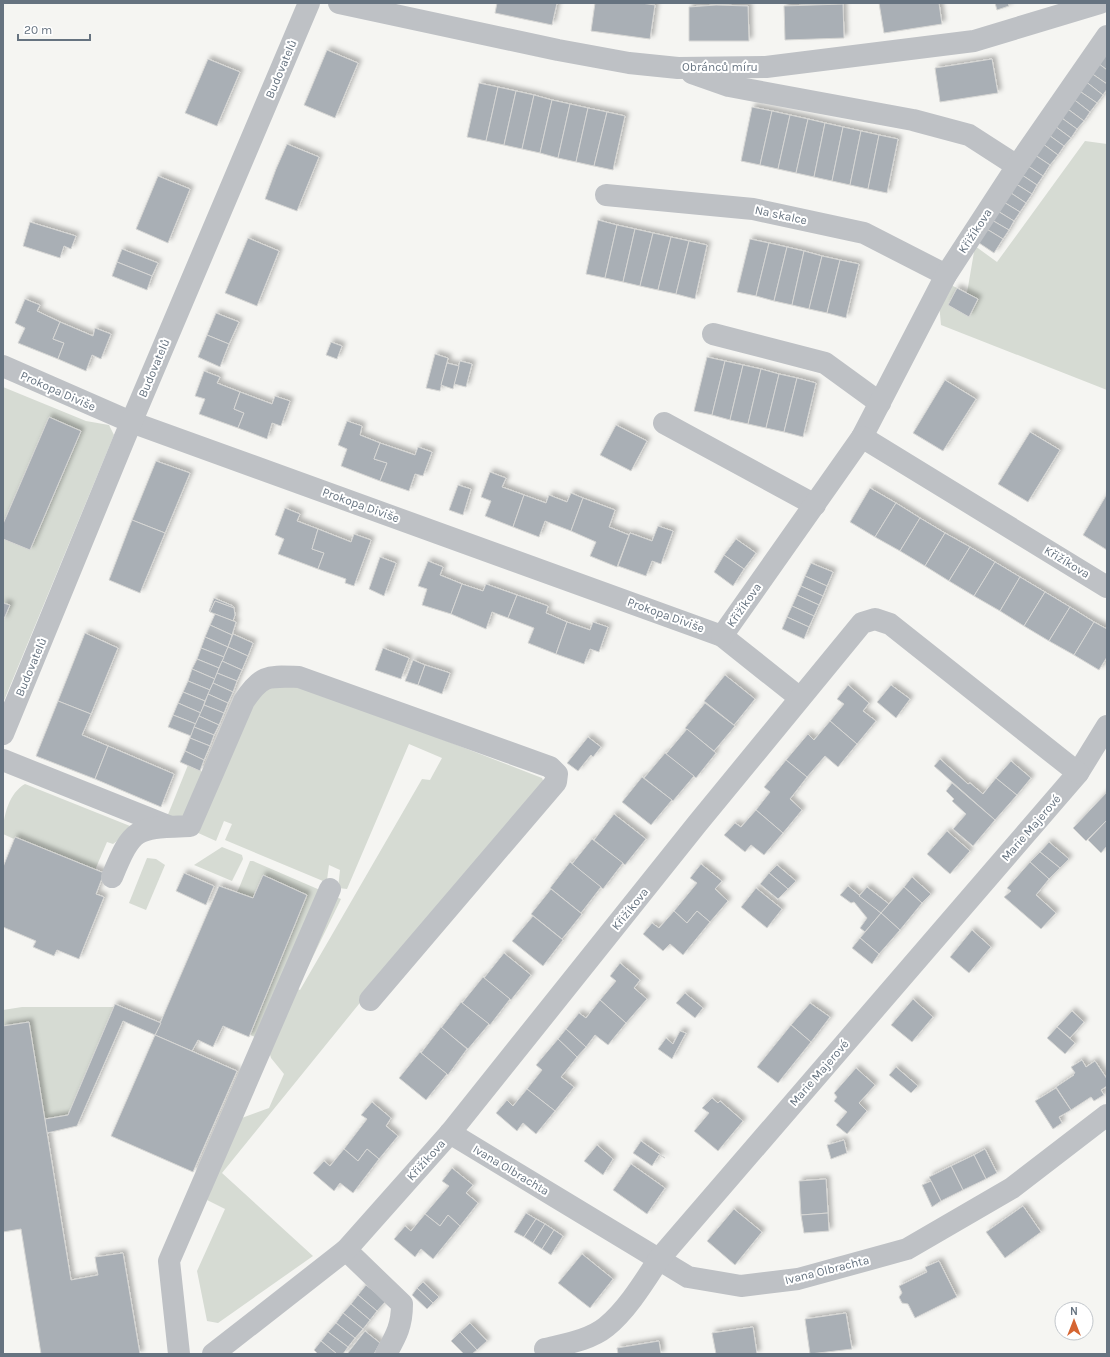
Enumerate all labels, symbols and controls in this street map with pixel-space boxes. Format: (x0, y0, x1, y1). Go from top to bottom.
scale bar (18, 16, 90, 42)
text: 20 m (24, 23, 52, 37)
street label: Budovatelů (262, 38, 300, 100)
street label: Obránců míru (682, 60, 758, 74)
street label: Na skalce (754, 203, 808, 227)
street label: Křižíkova (955, 206, 995, 256)
street label: Budovatelů (135, 337, 173, 399)
street label: Prokopa Diviše (18, 368, 98, 414)
street label: Prokopa Diviše (321, 485, 401, 525)
street label: Křižíkova (1042, 543, 1092, 581)
street label: Křižíkova (724, 580, 764, 630)
street label: Prokopa Diviše (626, 595, 706, 635)
street label: Budovatelů (12, 636, 50, 698)
street label: Marie Majerové (998, 792, 1064, 864)
street label: Křižíkova (609, 885, 651, 933)
street label: Marie Majerové (786, 1037, 852, 1109)
street label: Křižíkova (404, 1137, 448, 1183)
street label: Ivana Olbrachta (470, 1142, 552, 1198)
street label: Ivana Olbrachta (783, 1253, 871, 1287)
north arrow (1054, 1301, 1094, 1341)
text: N (1070, 1305, 1078, 1318)

